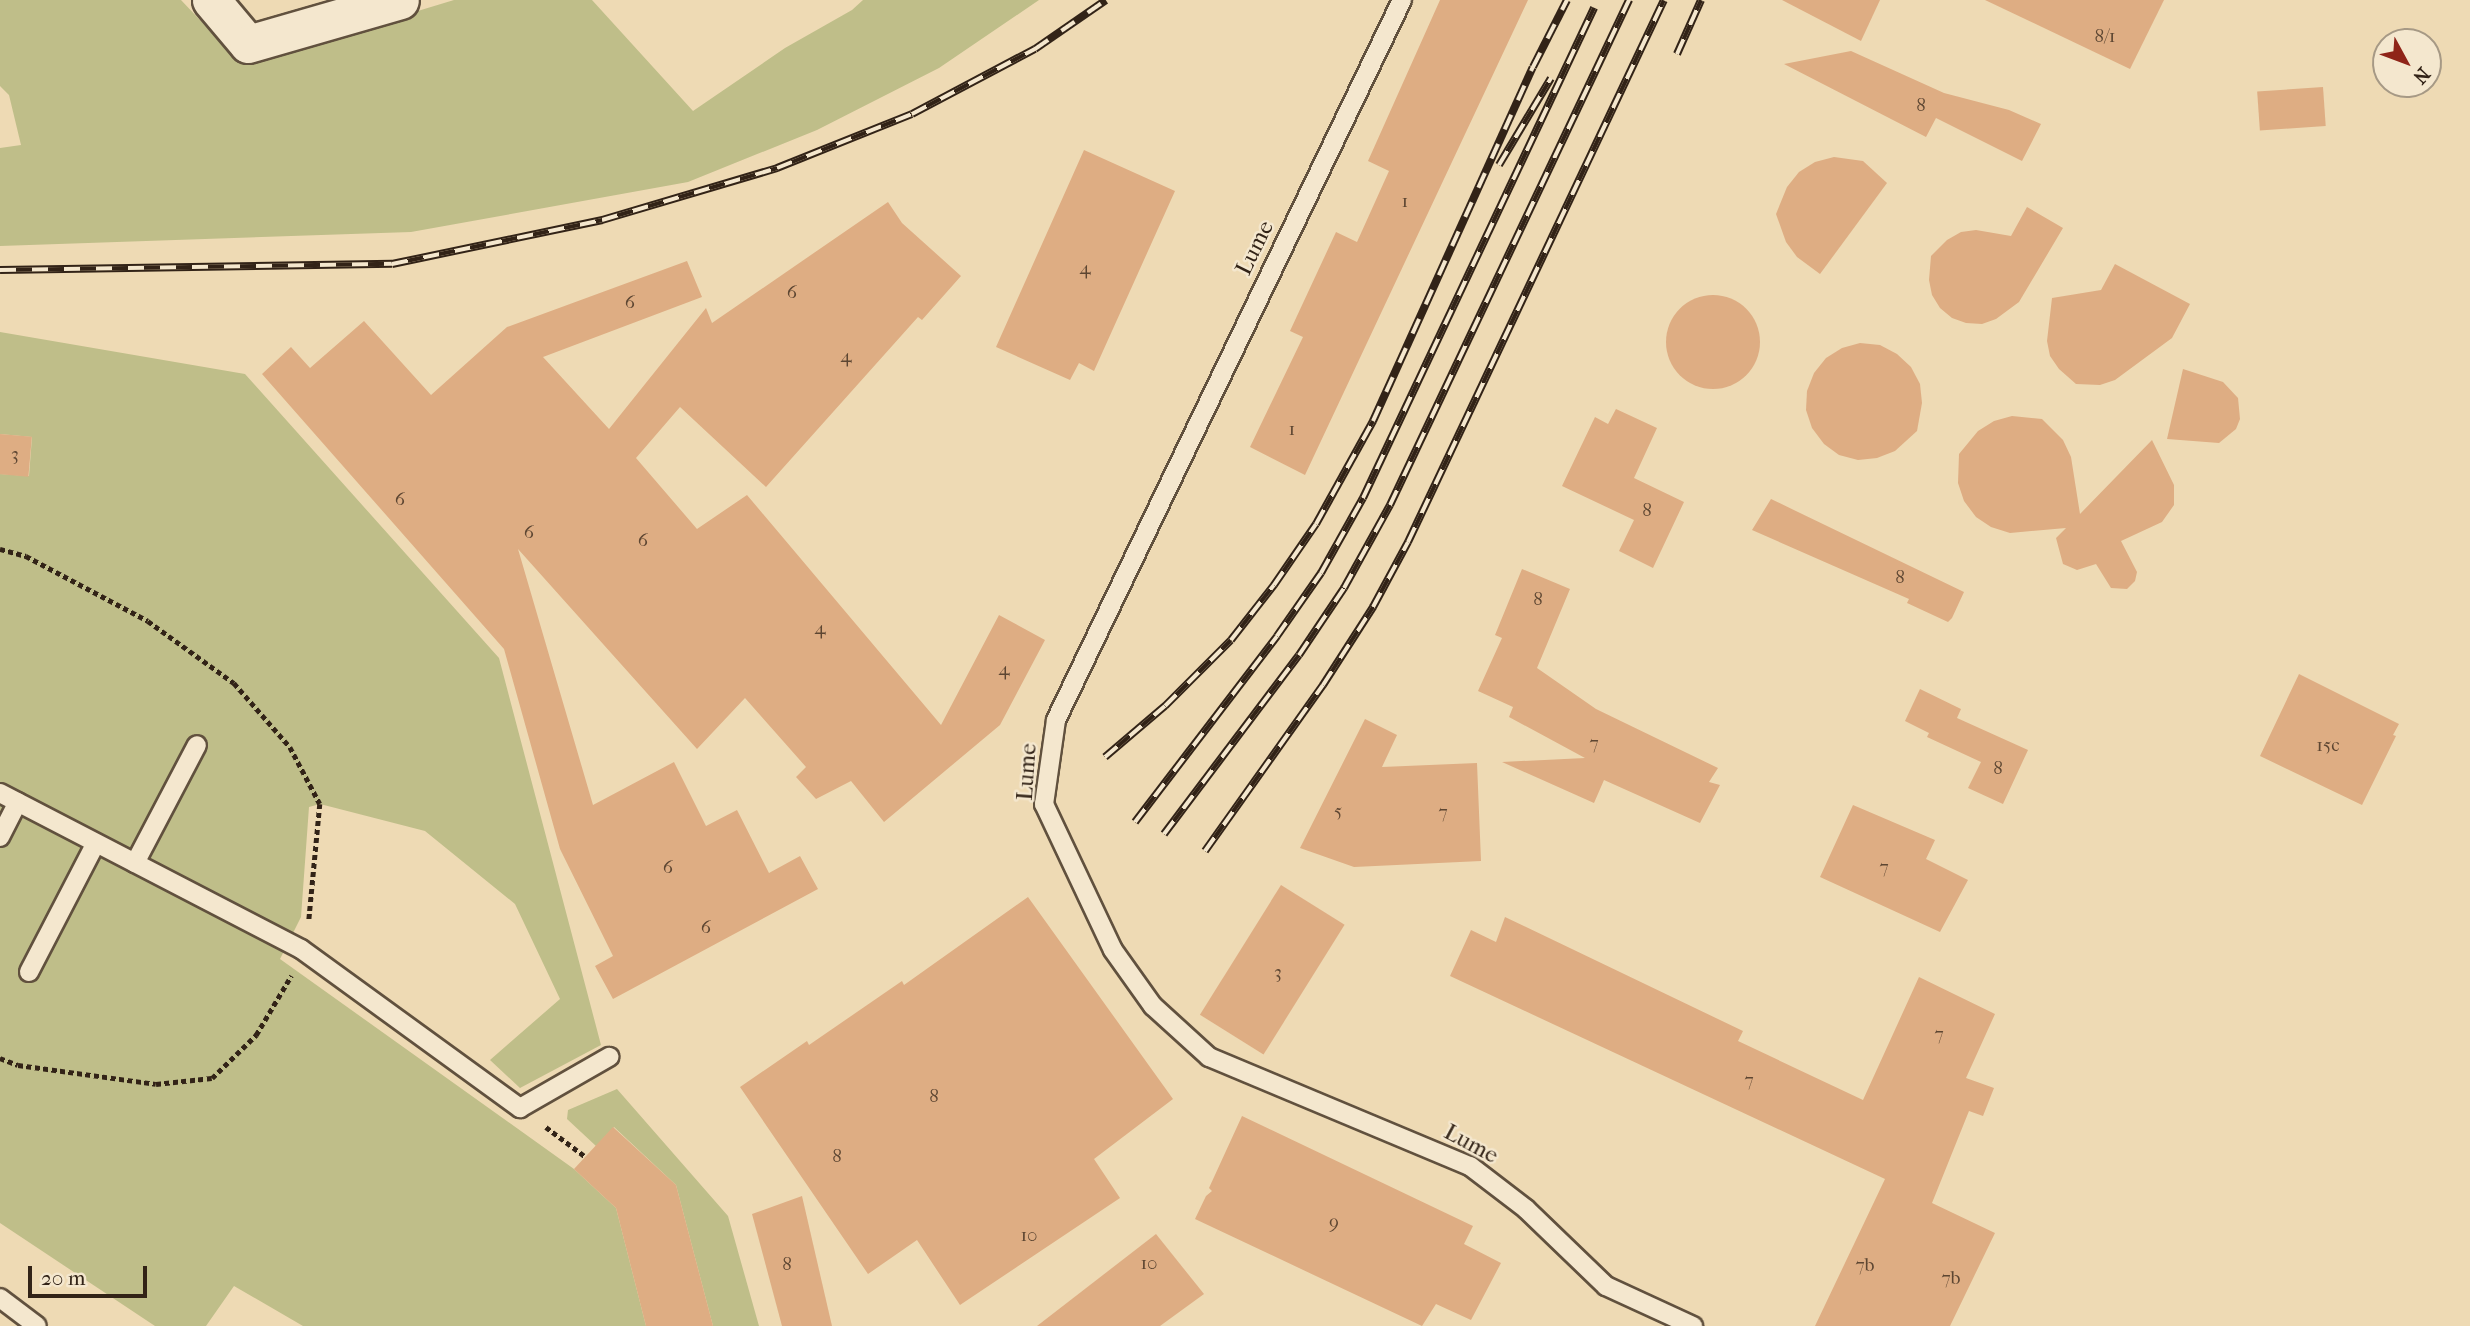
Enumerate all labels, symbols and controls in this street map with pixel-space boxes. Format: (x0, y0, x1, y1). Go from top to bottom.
house number: 8/1 (2095, 26, 2115, 48)
north arrow (2372, 28, 2442, 98)
text: N (2408, 63, 2434, 88)
house number: 8 (1916, 95, 1926, 117)
house number: 1 (1402, 191, 1408, 213)
street label: Lume (1230, 216, 1280, 280)
house number: 4 (1079, 258, 1091, 280)
house number: 6 (787, 282, 797, 304)
house number: 6 (625, 292, 635, 314)
house number: 4 (840, 346, 852, 368)
house number: 1 (1289, 419, 1295, 441)
house number: 3 (11, 444, 19, 466)
house number: 6 (395, 489, 405, 511)
house number: 8 (1642, 500, 1652, 522)
house number: 6 (524, 522, 534, 544)
house number: 6 (638, 530, 648, 552)
house number: 8 (1895, 567, 1905, 589)
house number: 8 (1533, 589, 1543, 611)
house number: 4 (814, 618, 826, 640)
house number: 4 (998, 659, 1010, 681)
house number: 7 (1589, 733, 1599, 755)
house number: 15c (2316, 735, 2340, 757)
street label: Lume (1011, 742, 1043, 802)
house number: 8 (1993, 758, 2003, 780)
house number: 5 (1334, 801, 1342, 823)
house number: 7 (1438, 802, 1448, 824)
house number: 6 (663, 857, 673, 879)
house number: 7 (1879, 857, 1889, 879)
house number: 6 (701, 917, 711, 939)
house number: 3 (1274, 962, 1282, 984)
house number: 7 (1934, 1024, 1944, 1046)
house number: 7 (1744, 1070, 1754, 1092)
house number: 8 (929, 1086, 939, 1108)
street label: Lume (1439, 1118, 1503, 1170)
house number: 8 (832, 1146, 842, 1168)
house number: 9 (1329, 1212, 1339, 1234)
house number: 10 (1020, 1225, 1038, 1247)
scale bar (32, 1252, 150, 1296)
house number: 10 (1140, 1253, 1158, 1275)
house number: 8 (782, 1254, 792, 1276)
house number: 7b (1855, 1255, 1875, 1277)
text: 20 m (41, 1266, 85, 1290)
house number: 7b (1941, 1268, 1961, 1290)

